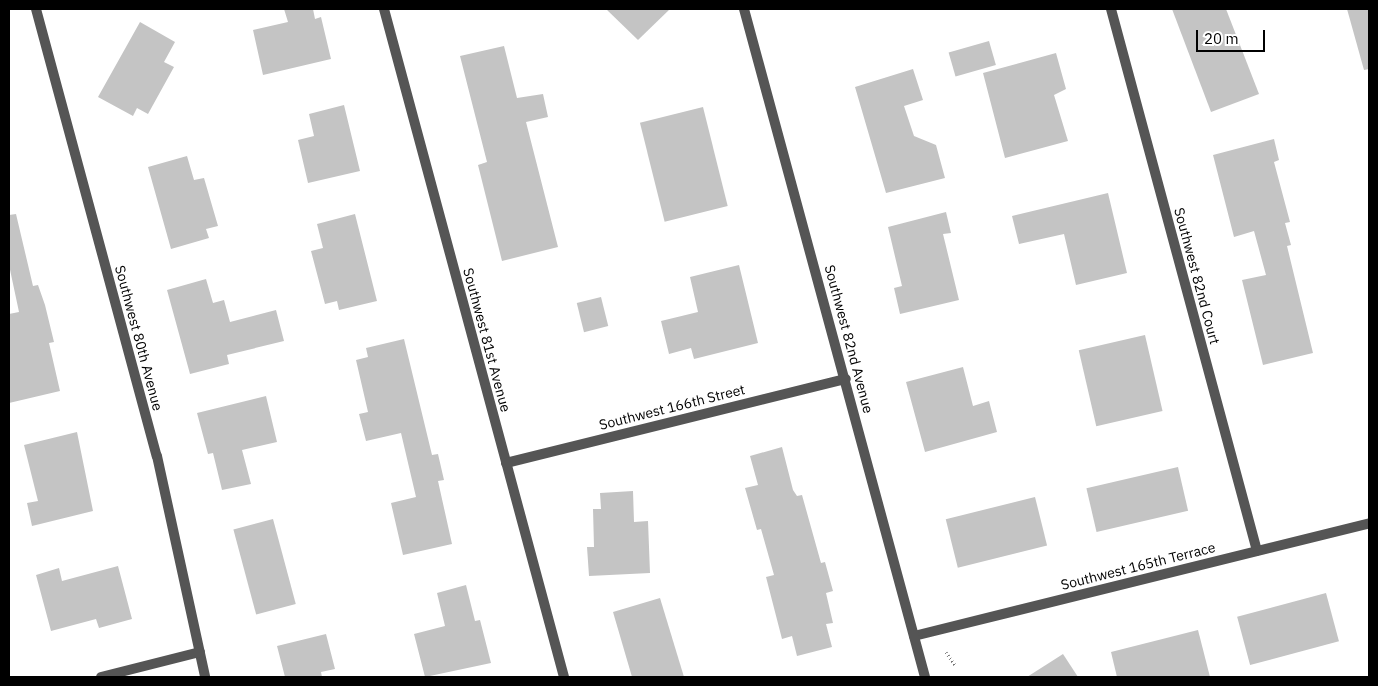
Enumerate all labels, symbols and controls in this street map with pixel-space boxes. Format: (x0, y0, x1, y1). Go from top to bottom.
scale bar (1198, 20, 1267, 52)
text: 20 m (1204, 29, 1239, 48)
street label: Southwest 82nd Court (1171, 206, 1223, 346)
street label: Southwest 82nd Avenue (821, 263, 877, 415)
street label: Southwest 80th Avenue (112, 264, 166, 412)
street label: Southwest 81st Avenue (460, 266, 514, 414)
street label: Southwest 166th Street (597, 381, 747, 433)
street label: Southwest 165th Terrace (1059, 539, 1217, 593)

